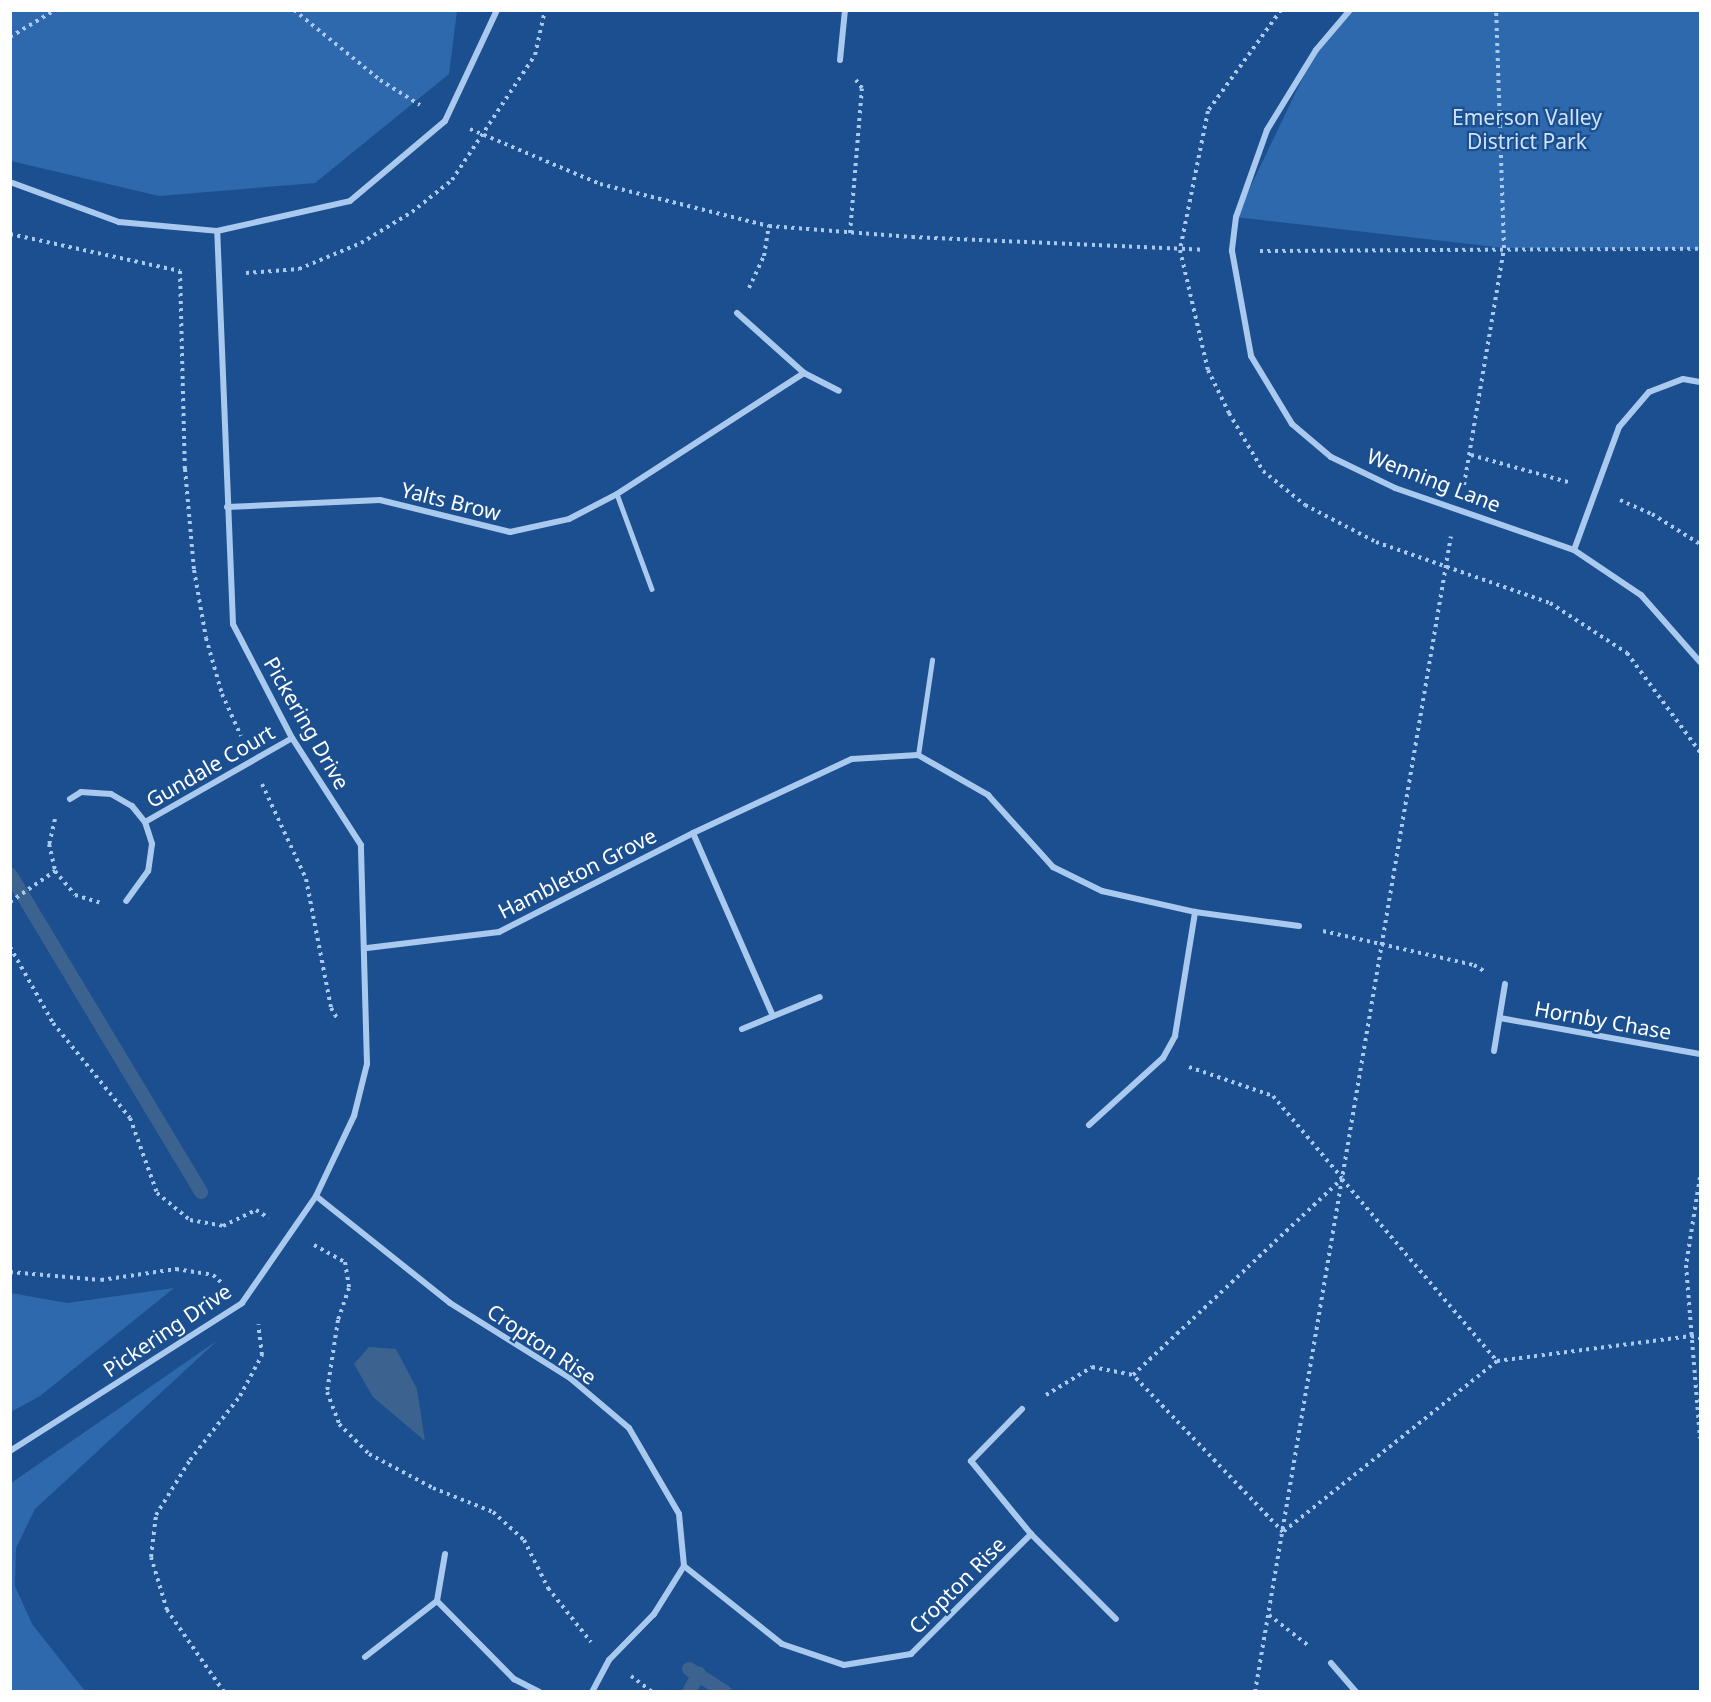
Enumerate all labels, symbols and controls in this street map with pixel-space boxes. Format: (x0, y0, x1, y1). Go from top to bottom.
park label: Emerson Valley District Park (1452, 104, 1602, 154)
street label: Wenning Lane (1364, 443, 1504, 517)
street label: Yalts Brow (399, 476, 503, 526)
street label: Pickering Drive (259, 652, 355, 794)
street label: Gundale Court (141, 719, 279, 813)
street label: Hambleton Grove (494, 822, 660, 924)
street label: Hornby Chase (1533, 996, 1673, 1044)
street label: Pickering Drive (98, 1278, 236, 1382)
street label: Cropton Rise (483, 1298, 601, 1390)
street label: Cropton Rise (903, 1531, 1011, 1639)

